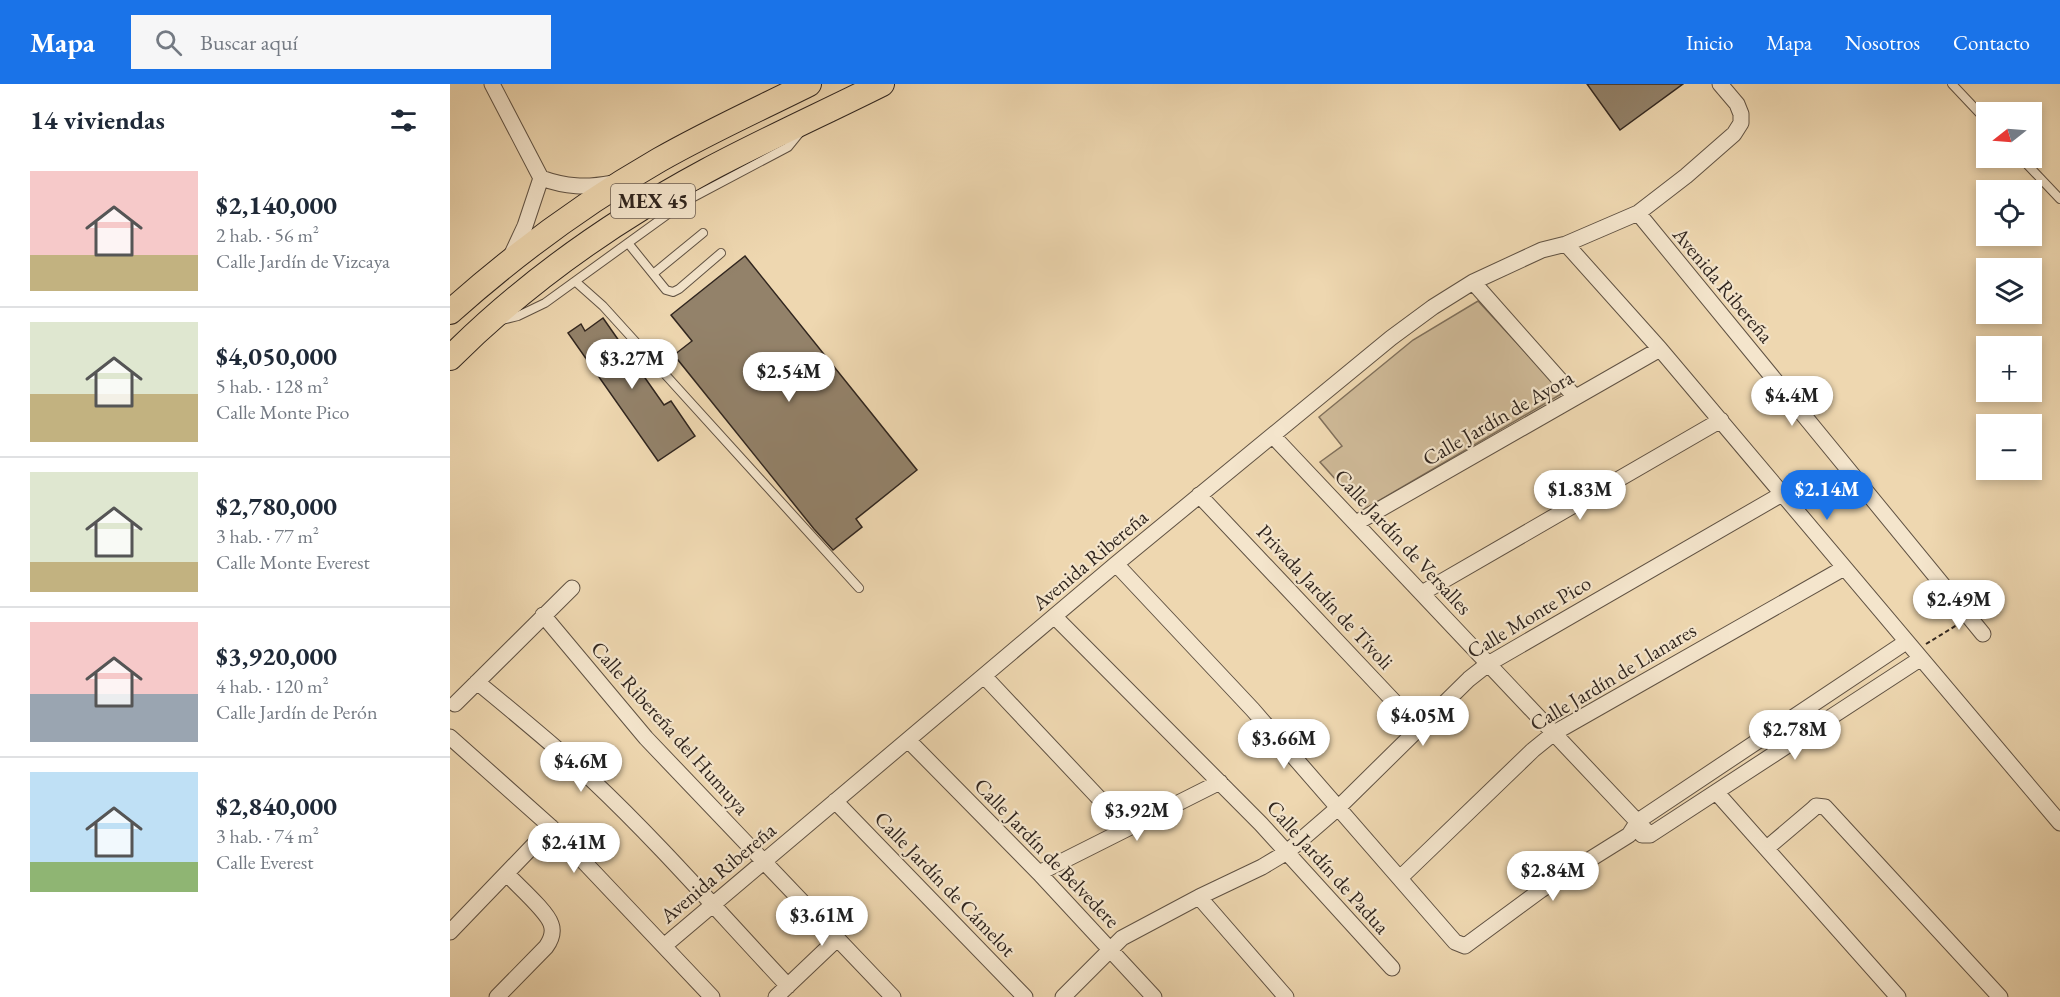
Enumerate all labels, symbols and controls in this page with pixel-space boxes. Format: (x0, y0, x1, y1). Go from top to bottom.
search box (131, 15, 551, 69)
text: Mapa (30, 24, 95, 60)
icon: search (152, 26, 185, 59)
text: Buscar aquí (200, 28, 298, 57)
text: Inicio (1686, 29, 1733, 56)
text: Mapa (1766, 29, 1812, 56)
text: Nosotros (1845, 29, 1920, 56)
text: Contacto (1953, 29, 2030, 56)
north arrow (1976, 102, 2042, 168)
map controls (1976, 102, 2042, 480)
text: 14 viviendas (30, 103, 165, 137)
icon: filters (387, 104, 420, 137)
button: locate (1976, 180, 2042, 246)
road number: MEX 45 (611, 184, 695, 218)
text: $2,140,000 (216, 188, 337, 222)
icon: home (78, 195, 150, 267)
street label: Avenida Ribereña (1666, 220, 1780, 349)
text: 2 hab. · 56 m² (216, 222, 319, 248)
text: Calle Jardín de Vizcaya (216, 248, 390, 274)
button: layers (1976, 258, 2042, 324)
button: + (1976, 336, 2042, 402)
text: $4,050,000 (216, 339, 337, 373)
pin: $3.27M (583, 339, 681, 390)
text: $3.27M (600, 345, 664, 371)
icon: home (78, 346, 150, 418)
pin: $2.54M (740, 352, 838, 403)
text: $2.54M (757, 358, 821, 384)
street label: Calle Jardín de Ayora (1417, 363, 1579, 472)
text: 5 hab. · 128 m² (216, 373, 329, 399)
pin: $4.4M (1750, 376, 1834, 427)
text: $4.4M (1765, 382, 1819, 408)
text: Calle Monte Pico (216, 399, 349, 425)
button: − (1976, 414, 2042, 480)
street label: Calle Jardín de Versalles (1329, 463, 1478, 620)
pin: $1.83M (1531, 470, 1629, 521)
pin: $2.14M (1778, 470, 1876, 521)
text: $1.83M (1548, 476, 1612, 502)
text: $2.14M (1795, 476, 1859, 502)
text: $2,780,000 (216, 489, 337, 523)
icon: home (78, 496, 150, 568)
street label: Avenida Ribereña (1025, 503, 1154, 617)
street label: Privada Jardín de Tívoli (1251, 518, 1400, 675)
text: 3 hab. · 77 m² (216, 523, 319, 549)
text: Calle Monte Everest (216, 549, 370, 575)
street label: Calle Monte Pico (1462, 569, 1596, 664)
pin: $2.49M (1910, 580, 2008, 631)
text: $2.49M (1927, 586, 1991, 612)
street label: Calle Jardín de Llanares (1525, 616, 1701, 737)
street label: Calle Ribereña del Humuya (585, 635, 756, 821)
text: $3,920,000 (216, 639, 337, 673)
icon: home (78, 646, 150, 718)
text: 4 hab. · 120 m² (216, 673, 329, 699)
pin: $4.05M (1374, 696, 1472, 747)
text: Calle Jardín de Perón (216, 699, 378, 725)
text: $4.05M (1391, 702, 1455, 728)
pin: $2.78M (1746, 710, 1844, 761)
text: $2.78M (1763, 716, 1827, 742)
pin: $3.66M (1235, 719, 1333, 770)
text: $3.66M (1252, 725, 1316, 751)
pin: $4.6M (539, 742, 623, 793)
text: $4.6M (554, 748, 608, 774)
street label: Calle Jardín de Belvedere (969, 772, 1126, 933)
text: $2,840,000 (216, 789, 337, 823)
pin: $3.92M (1088, 791, 1186, 842)
street label: Calle Jardín de Padua (1261, 794, 1396, 940)
icon: home (78, 796, 150, 868)
text: $3.92M (1105, 797, 1169, 823)
street label: Calle Jardín de Cámelot (869, 805, 1022, 962)
street label: Avenida Ribereña (653, 816, 782, 930)
text: 3 hab. · 74 m² (216, 823, 319, 849)
pin: $2.41M (525, 823, 623, 874)
text: $2.41M (542, 829, 606, 855)
text: Calle Everest (216, 849, 314, 875)
pin: $2.84M (1504, 851, 1602, 902)
text: $2.84M (1521, 857, 1585, 883)
pin: $3.61M (773, 896, 871, 947)
text: $3.61M (790, 902, 854, 928)

